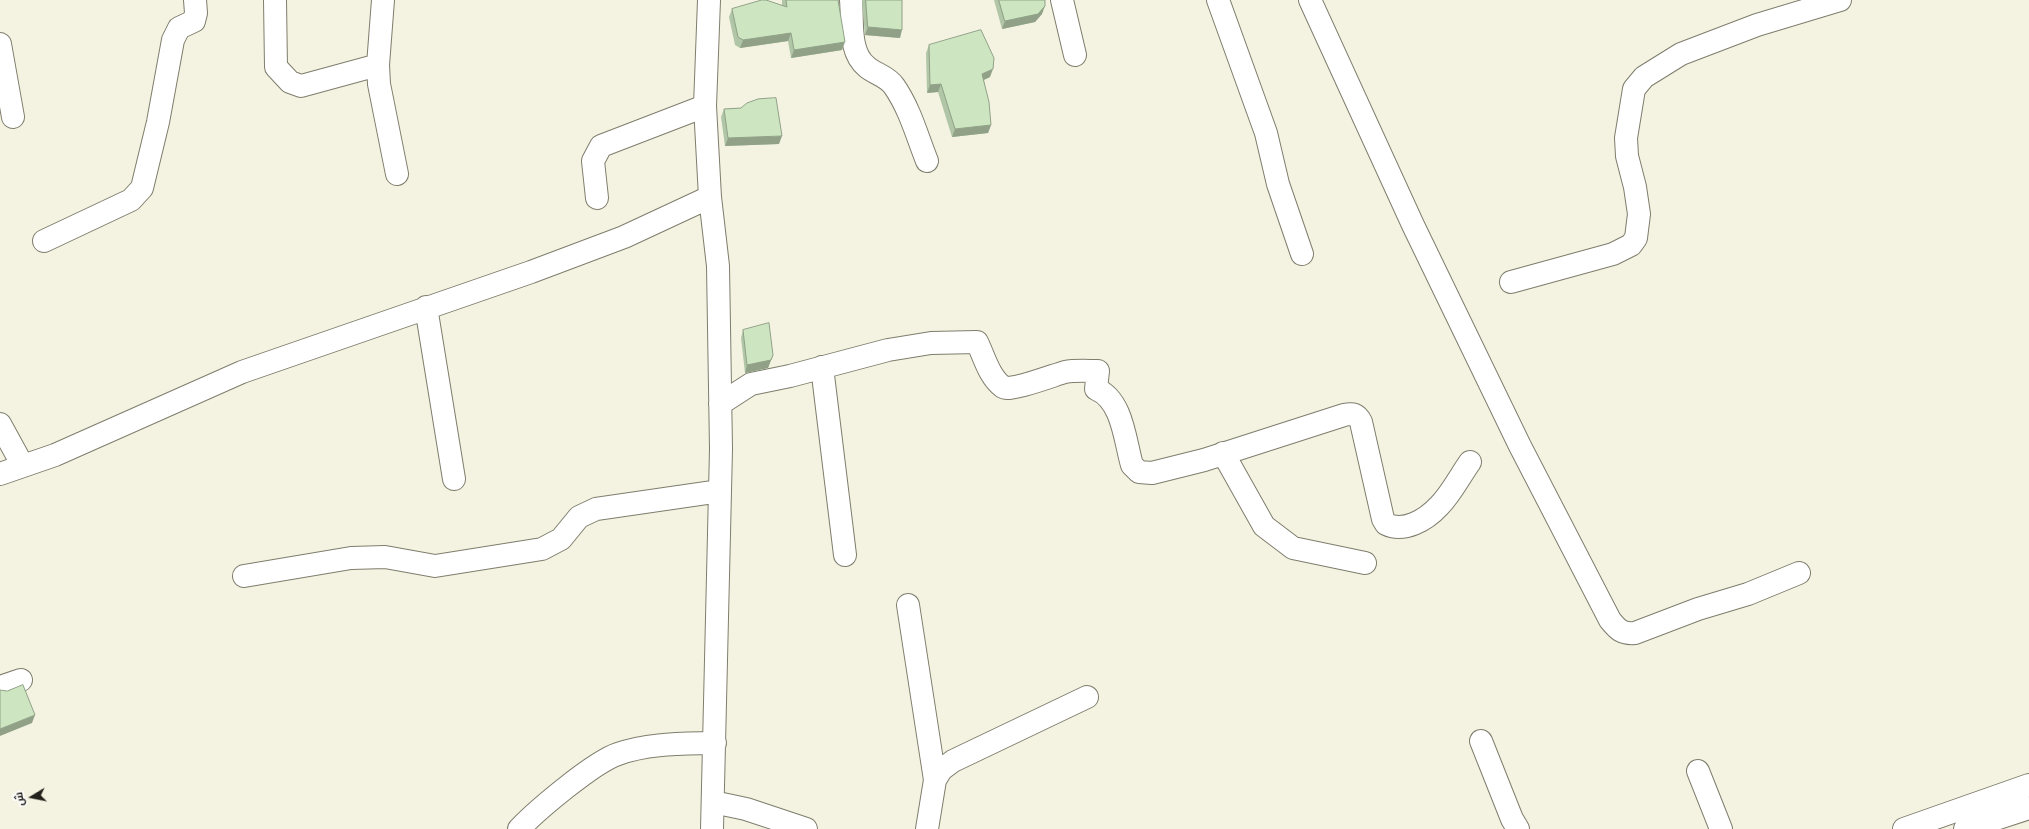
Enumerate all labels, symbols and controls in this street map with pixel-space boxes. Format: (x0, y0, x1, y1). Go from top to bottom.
north arrow (12, 777, 52, 817)
text: ش (12, 791, 27, 807)

